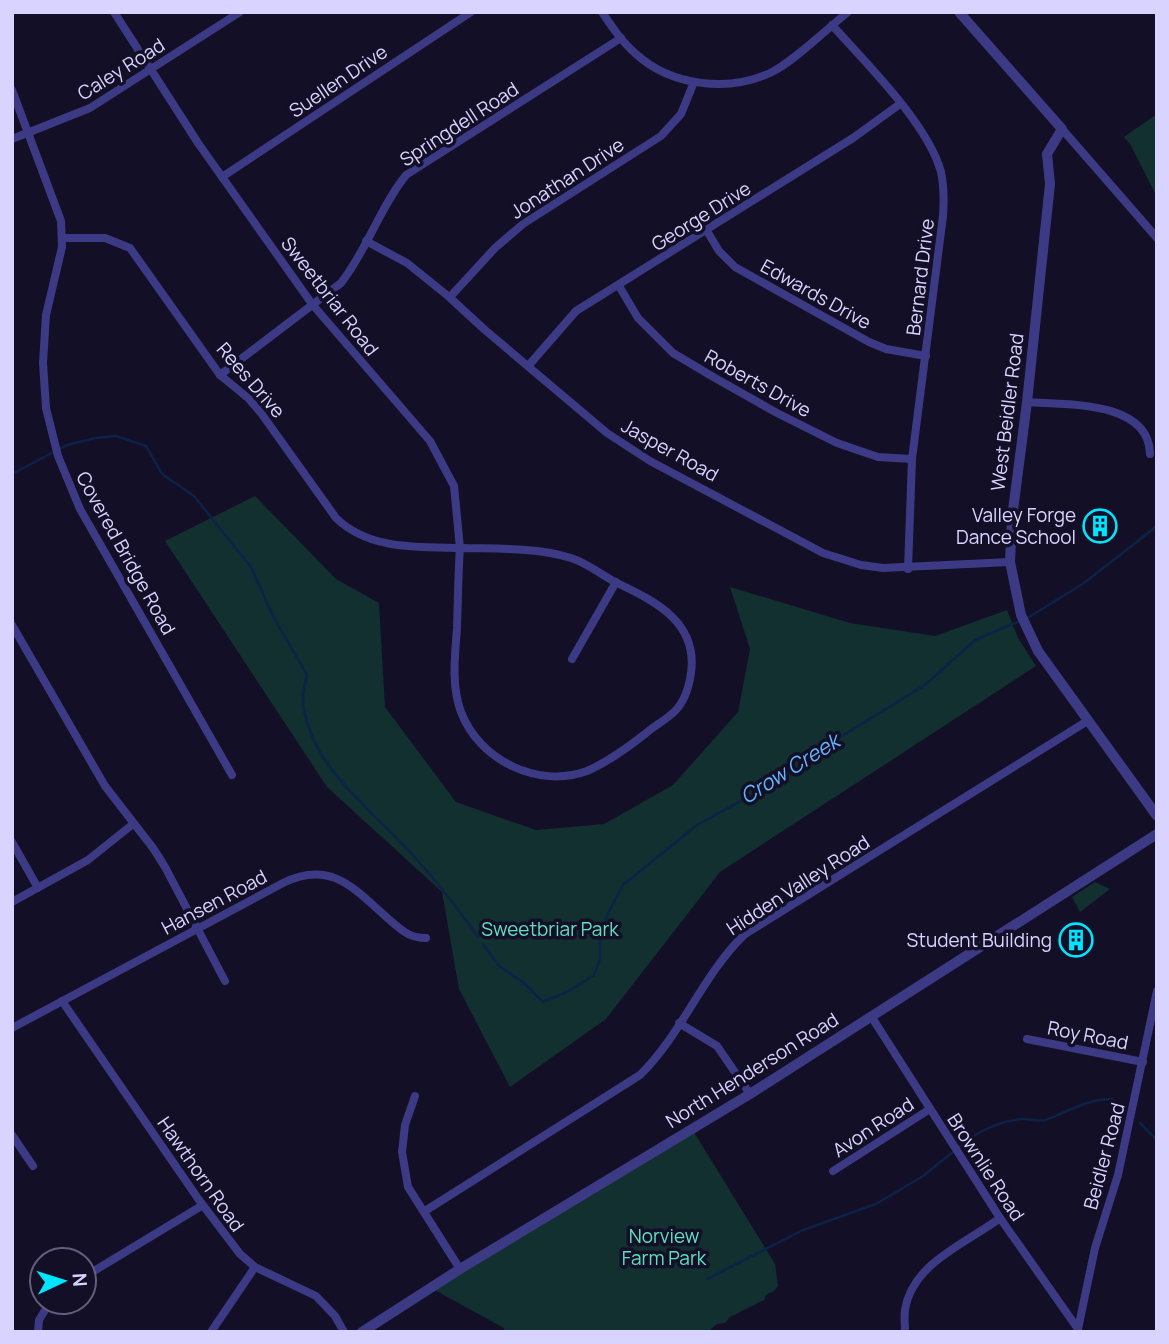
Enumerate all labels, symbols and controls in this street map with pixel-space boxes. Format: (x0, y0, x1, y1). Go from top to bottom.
street label: Caley Road (72, 32, 170, 106)
street label: Suellen Drive (284, 39, 392, 123)
street label: Springdell Road (395, 76, 523, 172)
street label: Jonathan Drive (505, 131, 629, 225)
street label: George Drive (646, 175, 756, 257)
street label: Bernard Drive (900, 217, 940, 337)
street label: Sweetbriar Road (275, 231, 385, 361)
street label: Edwards Drive (756, 253, 876, 335)
street label: West Beidler Road (984, 332, 1030, 492)
street label: Rees Drive (211, 337, 291, 423)
street label: Roberts Drive (700, 343, 816, 423)
street label: Jasper Road (617, 413, 723, 487)
street label: Covered Bridge Road (70, 467, 182, 639)
place label: Valley Forge Dance School (956, 502, 1076, 550)
building icon: Valley Forge Dance School (1081, 507, 1119, 545)
water label: Crow Creek (735, 725, 847, 810)
street label: Hidden Valley Road (721, 829, 875, 941)
street label: Hansen Road (157, 863, 271, 941)
park label: Sweetbriar Park (481, 916, 619, 942)
building icon: Student Building (1057, 921, 1095, 959)
place label: Student Building (907, 927, 1052, 953)
street label: North Henderson Road (661, 1006, 843, 1134)
street label: Roy Road (1045, 1014, 1131, 1056)
street label: Avon Road (827, 1091, 919, 1163)
street label: Beidler Road (1077, 1100, 1131, 1212)
street label: Brownlie Road (941, 1108, 1031, 1226)
street label: Hawthorn Road (152, 1111, 250, 1237)
park label: Norview Farm Park (622, 1223, 707, 1271)
north arrow (28, 1246, 98, 1316)
text: N (67, 1272, 93, 1288)

